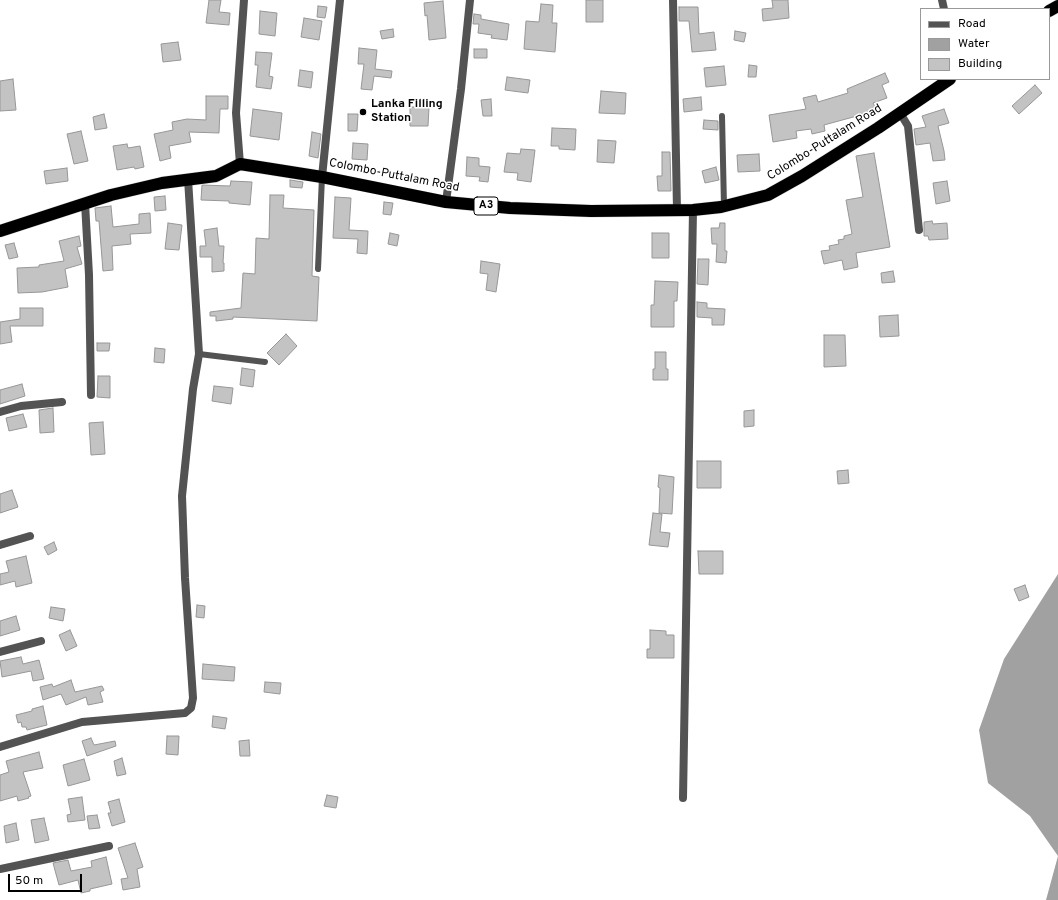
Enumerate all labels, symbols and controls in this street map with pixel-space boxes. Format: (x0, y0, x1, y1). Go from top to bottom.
legend (920, 8, 1050, 80)
text: Road (958, 16, 986, 32)
text: Water (958, 36, 990, 52)
text: Building (958, 56, 1002, 72)
place label: Lanka Filling Station (371, 98, 443, 126)
street label: Colombo-Puttalam Road (765, 102, 885, 184)
marker: Lanka Filling Station (358, 107, 368, 117)
street label: Colombo-Puttalam Road (328, 156, 460, 196)
road number: A3 (474, 197, 498, 215)
scale bar (10, 866, 84, 892)
text: 50 m (15, 873, 43, 889)

